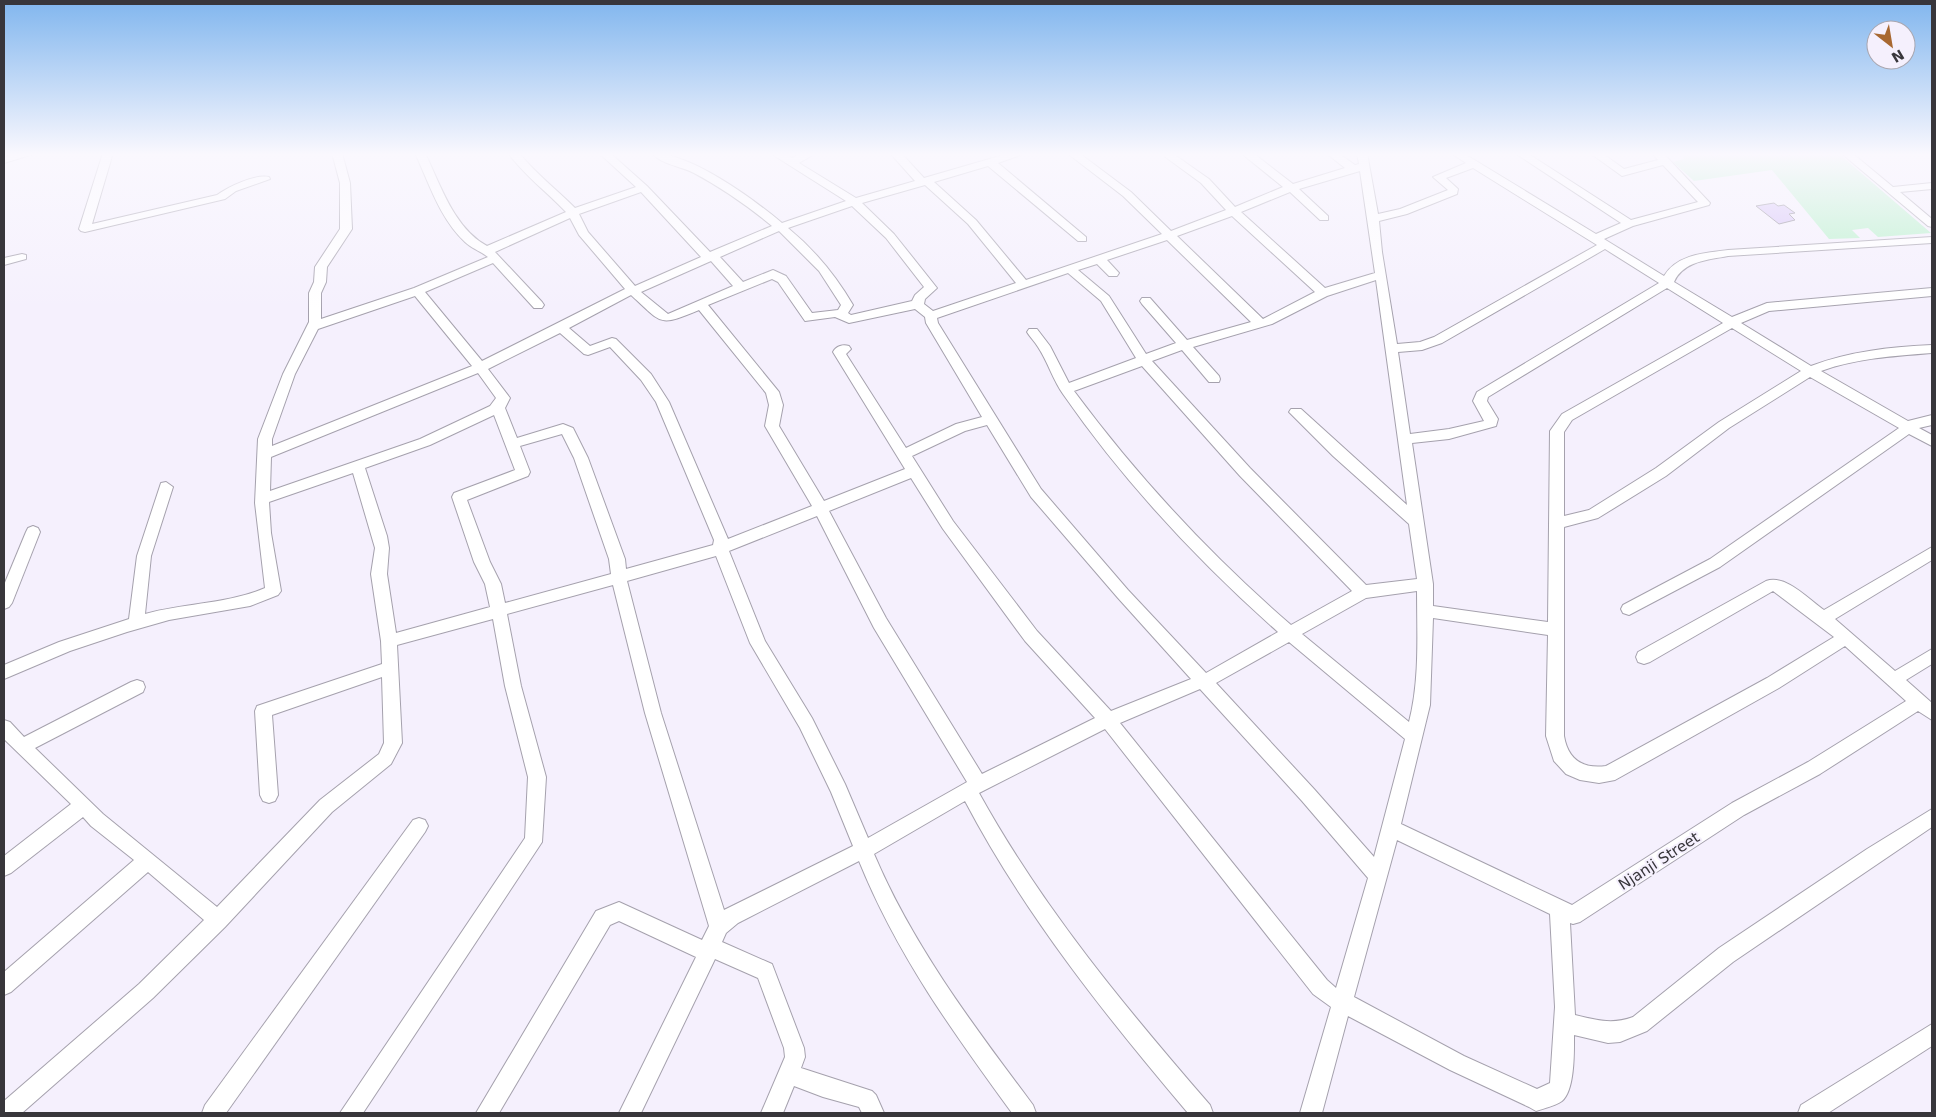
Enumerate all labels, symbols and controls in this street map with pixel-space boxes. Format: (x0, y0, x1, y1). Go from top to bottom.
north arrow (1866, 20, 1916, 70)
text: N (1889, 46, 1907, 66)
street label: Njanji Street (1615, 828, 1703, 894)

